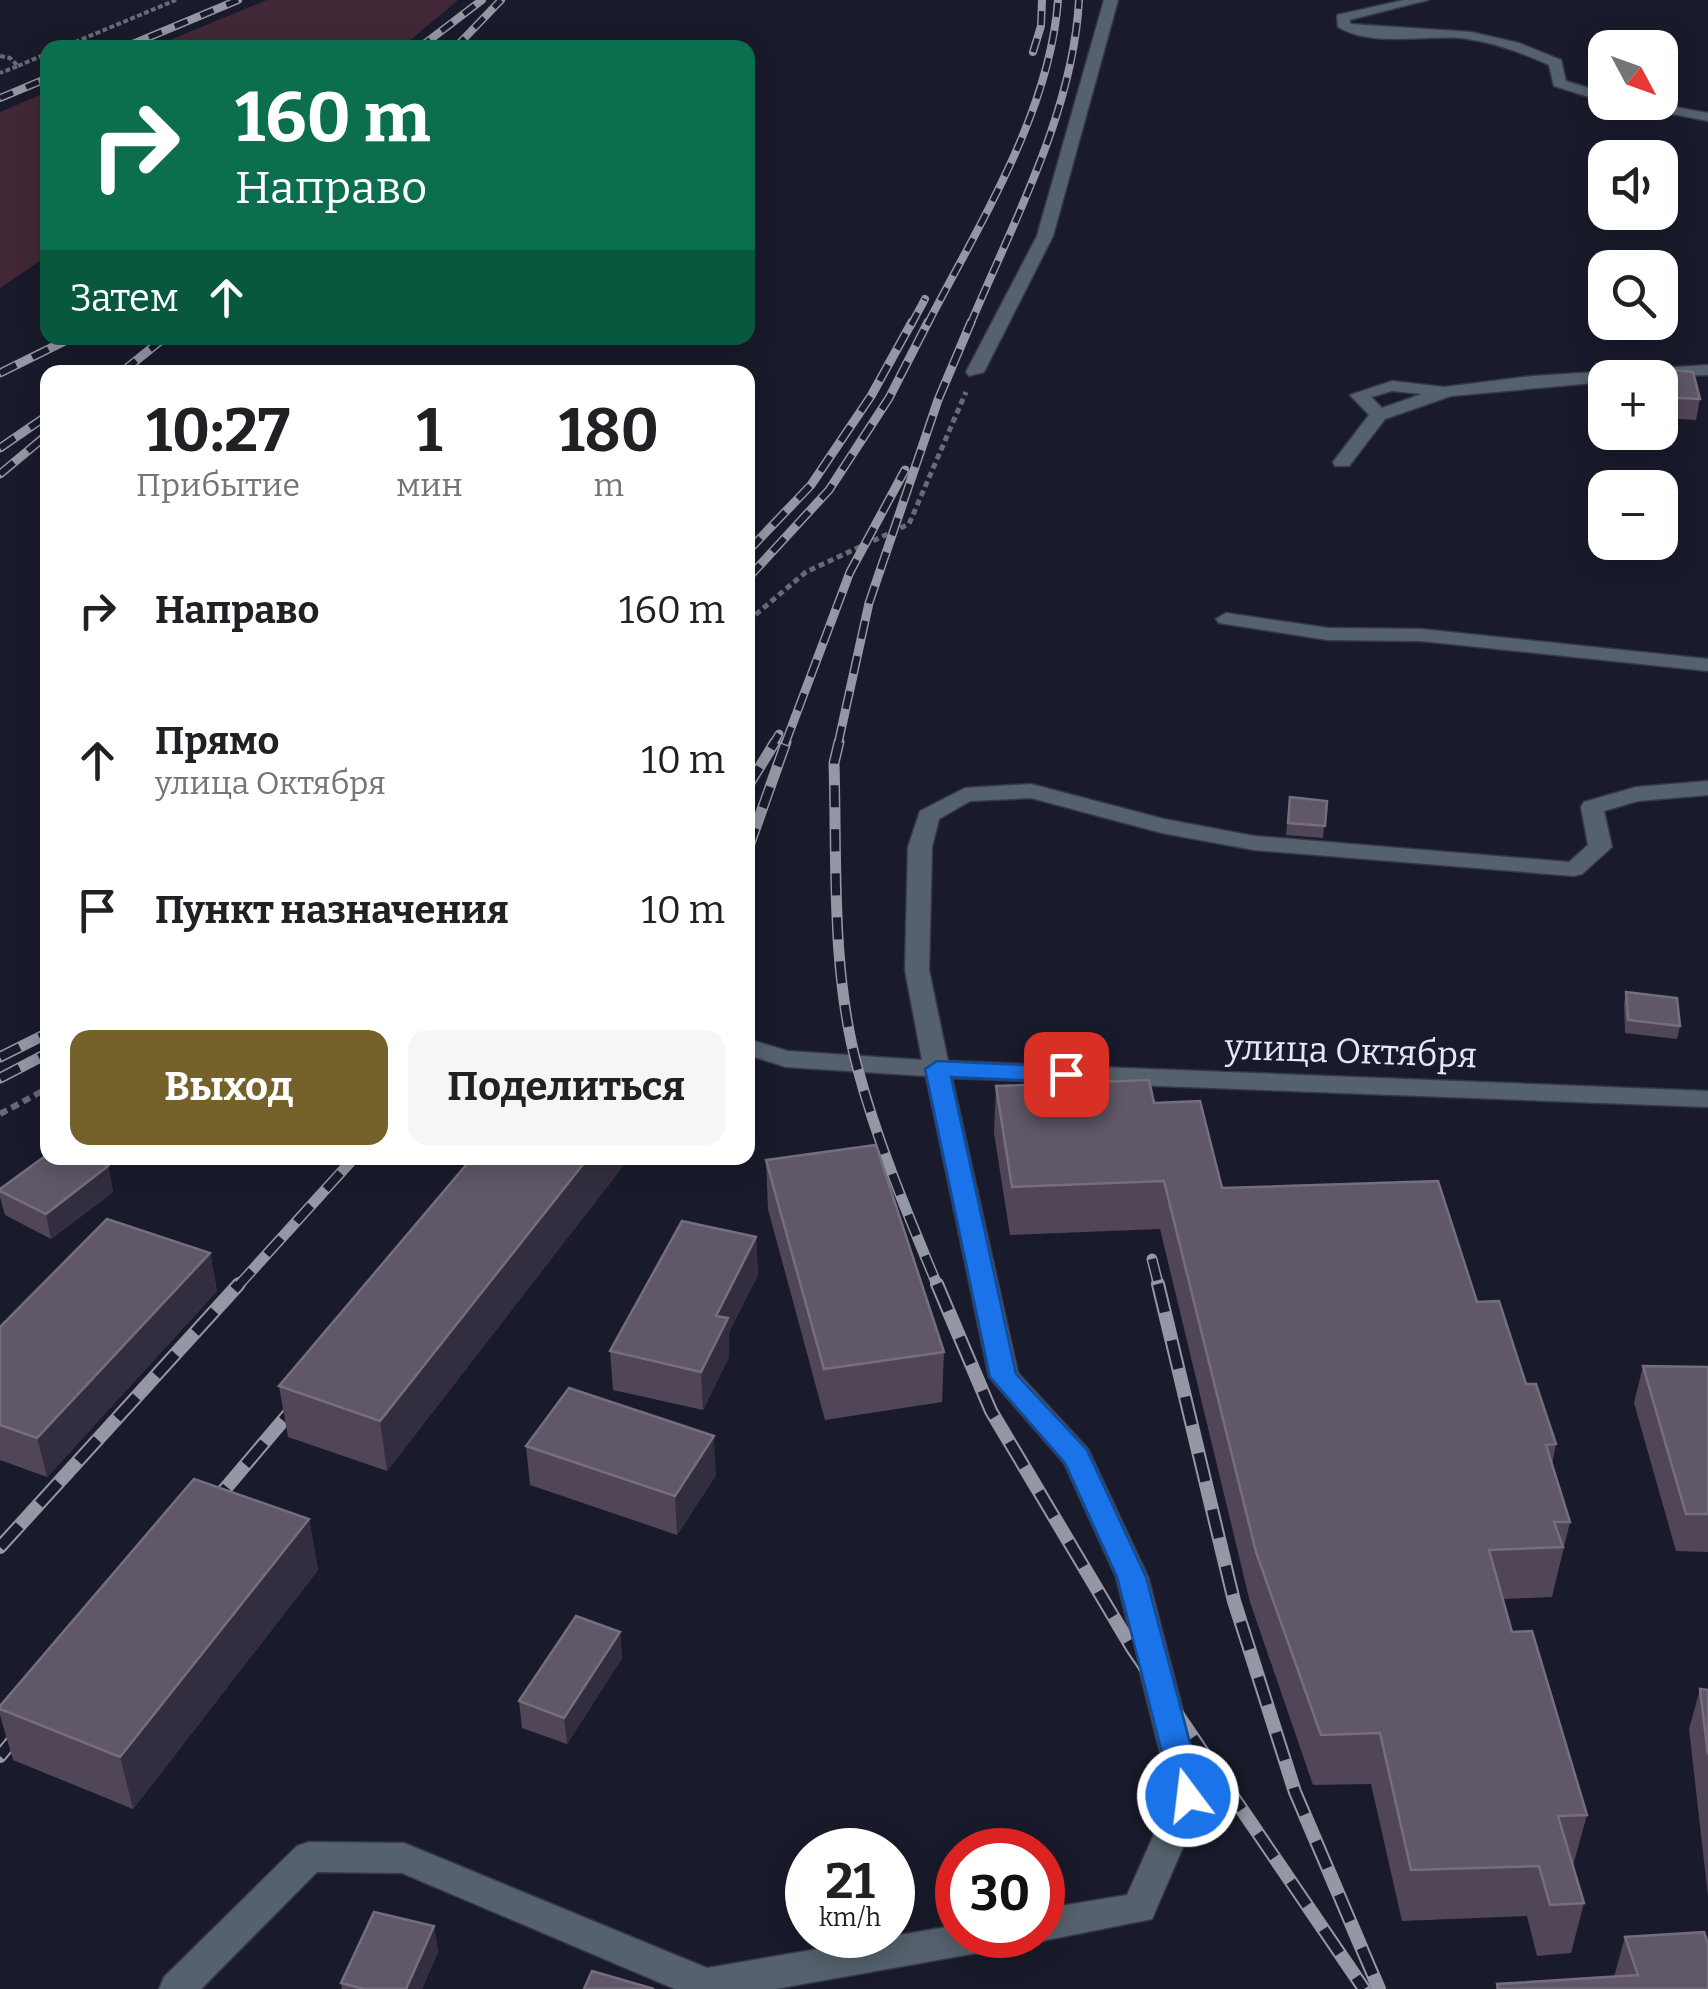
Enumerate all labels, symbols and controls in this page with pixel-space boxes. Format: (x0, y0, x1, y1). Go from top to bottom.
north arrow (1588, 30, 1678, 120)
map controls (1588, 30, 1678, 560)
text: 160 m (235, 76, 430, 160)
icon: right (70, 80, 200, 210)
button: sound (1588, 140, 1678, 230)
text: Направо (235, 161, 427, 215)
button: search (1588, 250, 1678, 340)
icon: ahead (199, 270, 254, 325)
text: Затем (70, 275, 179, 321)
button: + (1588, 360, 1678, 450)
text: 10:27 (146, 395, 290, 467)
text: 1 (416, 395, 442, 467)
text: 180 (559, 395, 659, 467)
text: Прибытие (136, 466, 300, 504)
text: мин (396, 466, 463, 504)
text: m (594, 466, 624, 504)
button: − (1588, 470, 1678, 560)
icon: right (70, 583, 125, 638)
text: Направо (155, 587, 319, 633)
text: 160 m (619, 587, 725, 633)
text: Прямо (155, 718, 279, 764)
icon: ahead (70, 733, 125, 788)
text: 10 m (641, 737, 725, 783)
text: улица Октября (155, 764, 386, 802)
icon: arrive (70, 883, 125, 938)
text: Пункт назначения (155, 887, 509, 933)
text: 10 m (641, 887, 725, 933)
street label: улица Октября (1223, 1026, 1478, 1076)
button: Выход (70, 1030, 388, 1145)
button: Поделиться (408, 1030, 725, 1145)
pin (1024, 1032, 1109, 1117)
icon: arrive (1039, 1047, 1094, 1102)
position arrow (1136, 1744, 1240, 1848)
speed limit sign: 30 (935, 1828, 1065, 1958)
text: 21 (825, 1851, 875, 1911)
text: km/h (819, 1903, 881, 1933)

